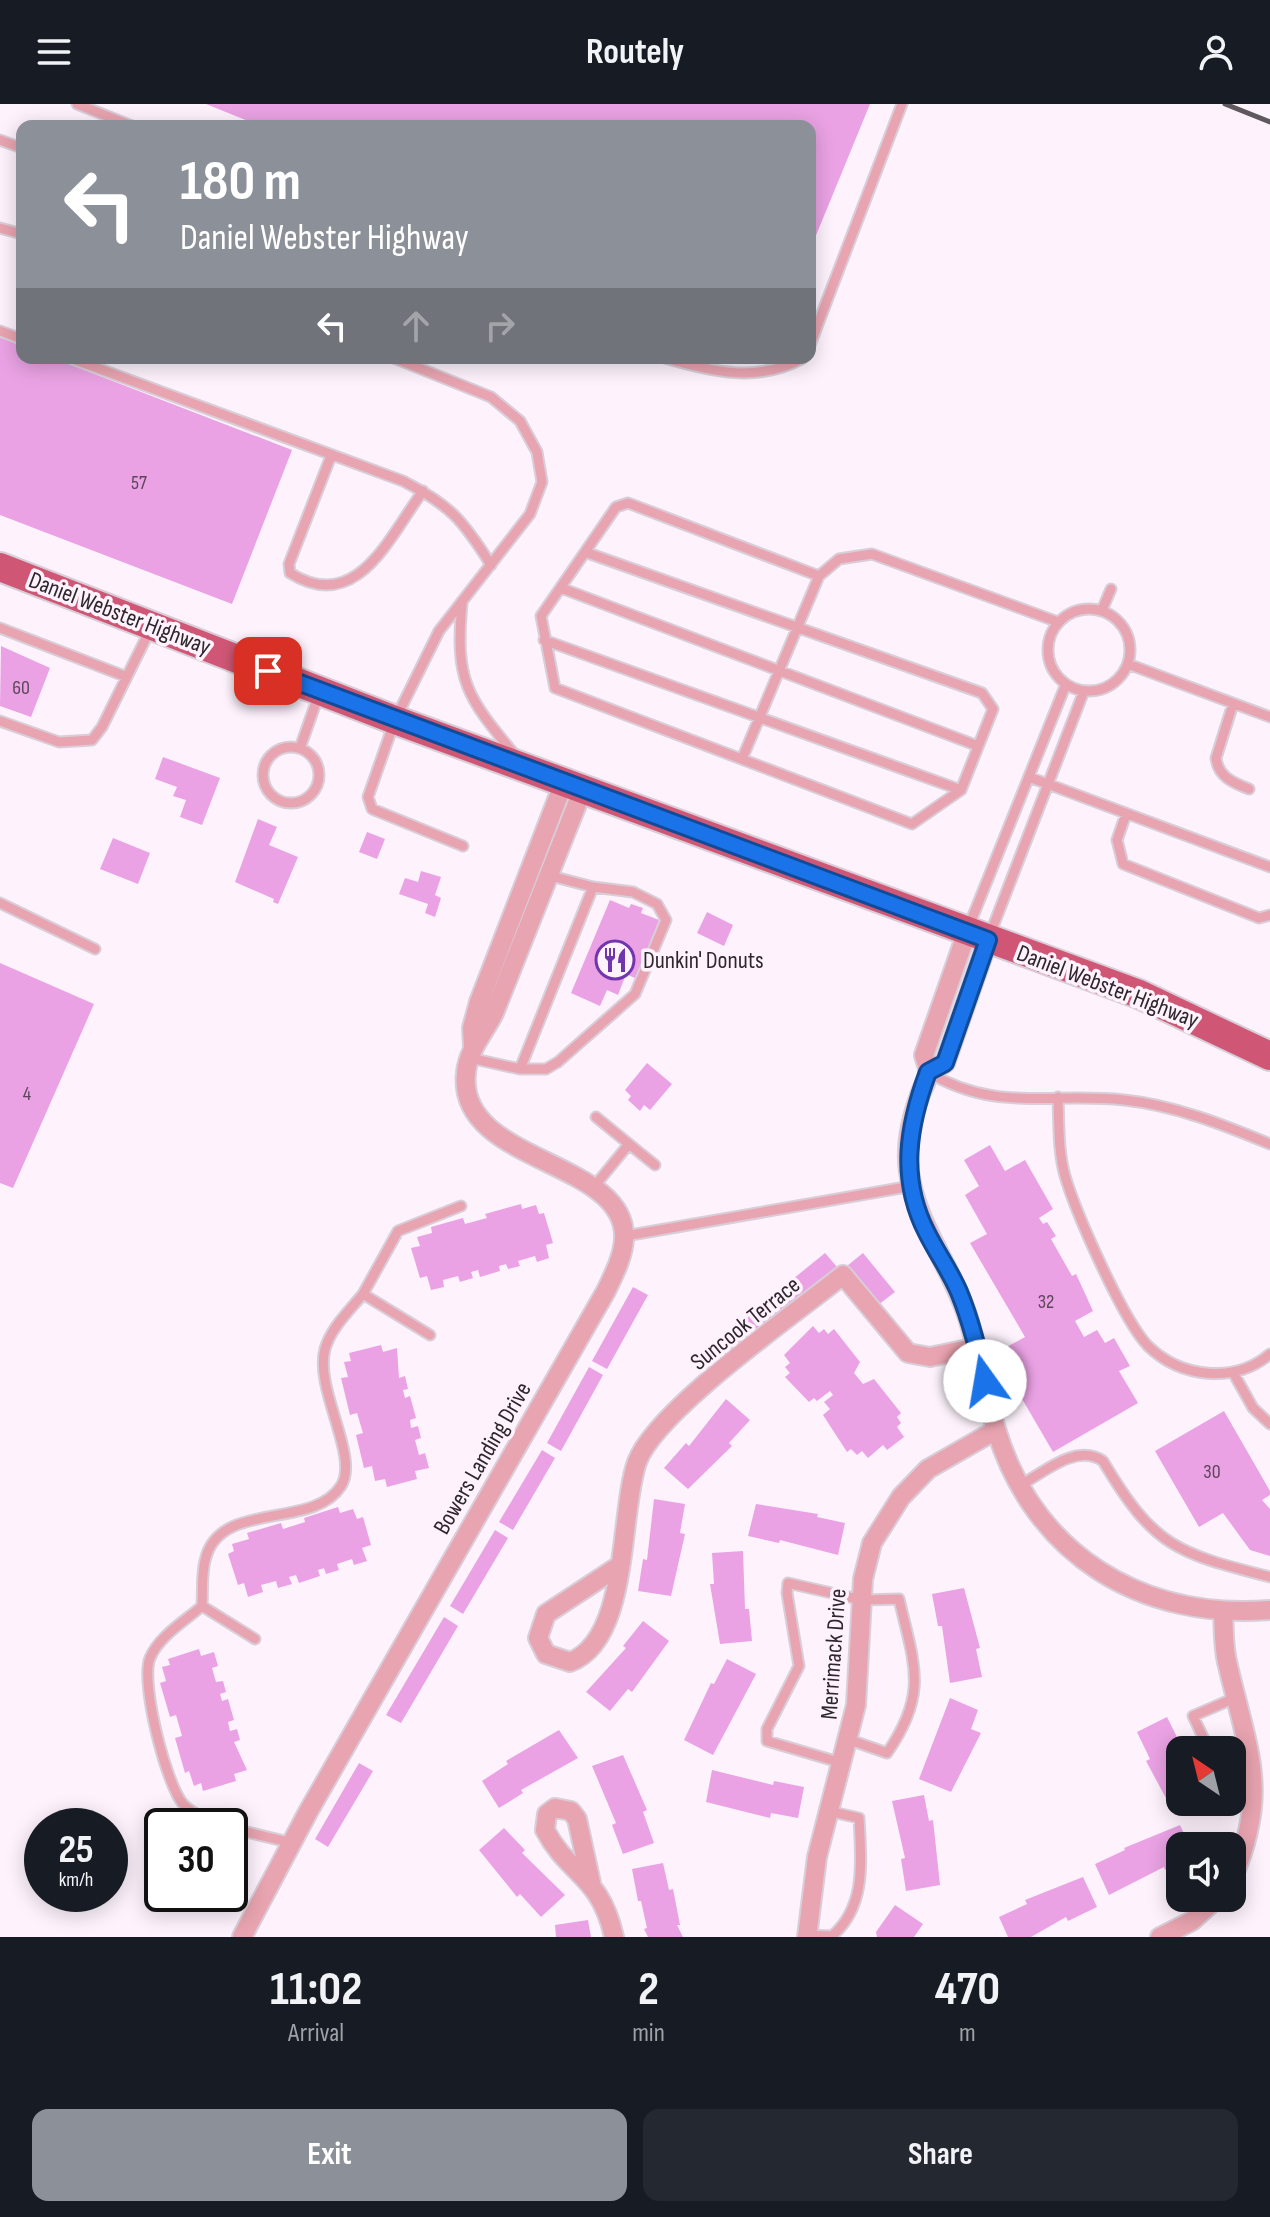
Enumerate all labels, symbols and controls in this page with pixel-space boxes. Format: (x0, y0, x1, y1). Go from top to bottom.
icon: menu (32, 30, 76, 74)
icon: person (1194, 30, 1238, 74)
text: Routely (586, 31, 684, 74)
text: 180 m (180, 149, 301, 216)
icon: left (48, 152, 152, 256)
text: Daniel Webster Highway (180, 217, 469, 260)
icon: left (310, 304, 354, 348)
icon: ahead (394, 304, 438, 348)
icon: right (478, 304, 522, 348)
house number: 57 (131, 471, 147, 495)
street label: Daniel Webster Highway (25, 565, 215, 661)
pin (234, 637, 302, 705)
icon: arrive (246, 649, 290, 693)
house number: 60 (12, 676, 30, 700)
street label: Daniel Webster Highway (1013, 938, 1203, 1034)
restaurant icon: Dunkin' Donuts (594, 939, 636, 981)
place label: Dunkin' Donuts (643, 946, 764, 975)
house number: 4 (23, 1082, 31, 1106)
street label: Suncook Terrace (685, 1270, 806, 1376)
house number: 32 (1038, 1290, 1054, 1314)
position arrow (943, 1339, 1027, 1423)
street label: Bowers Landing Drive (427, 1377, 538, 1540)
house number: 30 (1203, 1460, 1221, 1484)
street label: Merrimack Drive (814, 1588, 853, 1721)
north arrow (1166, 1736, 1246, 1816)
map controls (1166, 1736, 1246, 1912)
speed limit sign: 30 (144, 1808, 248, 1912)
text: 25 (58, 1826, 94, 1874)
button: sound (1166, 1832, 1246, 1912)
text: km/h (59, 1868, 93, 1892)
text: 11:02 (270, 1961, 362, 2018)
text: 2 (638, 1961, 659, 2018)
text: 470 (935, 1961, 1000, 2018)
text: Arrival (288, 2018, 344, 2049)
text: min (632, 2018, 665, 2049)
text: m (959, 2018, 976, 2049)
button: Exit (32, 2109, 627, 2201)
button: Share (643, 2109, 1238, 2201)

